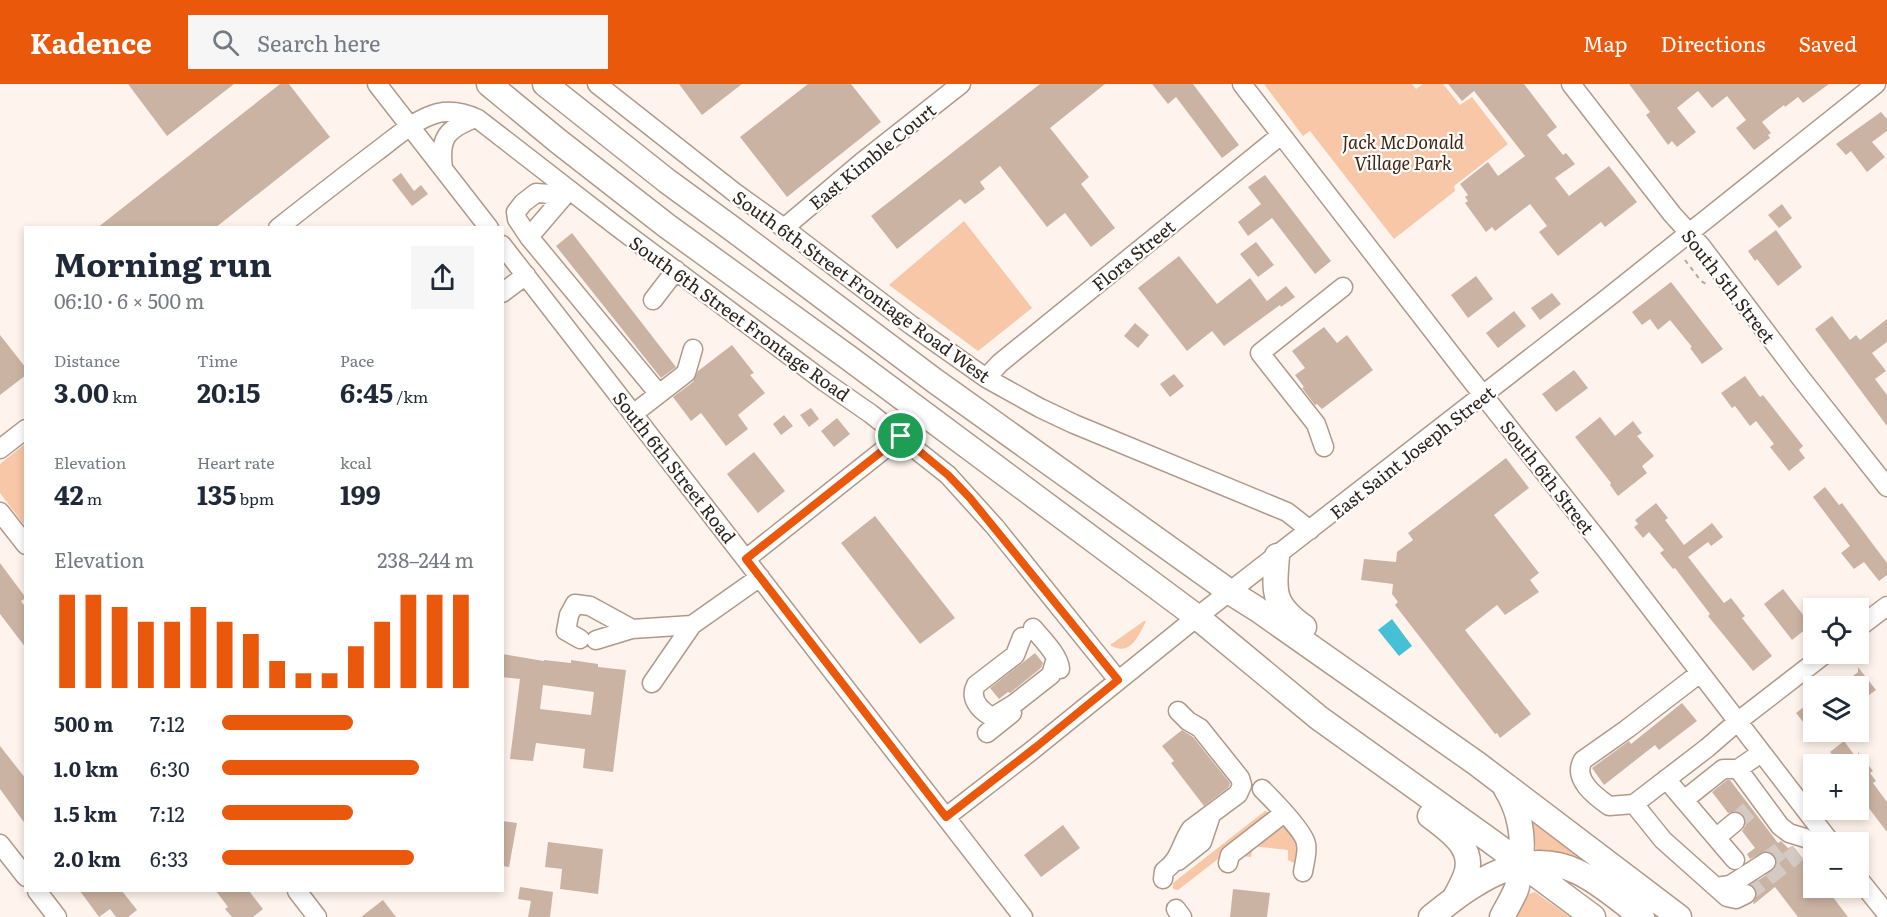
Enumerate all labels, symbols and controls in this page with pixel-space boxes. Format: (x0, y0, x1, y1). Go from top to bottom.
search box (188, 15, 608, 69)
text: Kadence (30, 21, 152, 63)
icon: search (209, 26, 242, 59)
text: Search here (257, 26, 380, 59)
text: Map (1583, 27, 1628, 58)
text: Directions (1661, 27, 1766, 58)
text: Saved (1799, 27, 1857, 58)
street label: East Kimble Court (803, 96, 942, 216)
park label: Jack McDonald Village Park (1342, 128, 1465, 176)
street label: South 6th Street Frontage Road West (729, 185, 995, 387)
street label: Flora Street (1086, 213, 1181, 297)
street label: South 5th Street (1676, 223, 1783, 349)
street label: South 6th Street Frontage Road (626, 231, 854, 405)
text: Morning run (54, 238, 272, 287)
button: share (411, 246, 474, 309)
text: 06:10 · 6 × 500 m (54, 285, 204, 315)
text: Distance (54, 348, 120, 372)
text: Time (197, 348, 238, 372)
text: Pace (340, 348, 374, 372)
text: 3.00 (54, 372, 109, 411)
text: 20:15 (197, 372, 260, 411)
text: 6:45 (340, 372, 393, 411)
street label: East Saint Joseph Street (1324, 378, 1501, 525)
text: km (109, 384, 138, 408)
text: /km (393, 384, 428, 408)
street label: South 6th Street Road (607, 385, 743, 549)
pin (875, 410, 926, 461)
street label: South 6th Street (1495, 414, 1602, 541)
icon: arrive (884, 419, 917, 452)
text: Elevation (54, 450, 126, 474)
text: Heart rate (197, 450, 275, 474)
text: kcal (340, 450, 372, 474)
text: 42 (54, 474, 84, 513)
text: 135 (197, 474, 236, 513)
text: 199 (340, 474, 381, 513)
text: m (84, 486, 102, 510)
text: bpm (236, 486, 274, 510)
text: Elevation (54, 544, 144, 574)
text: 238–244 m (377, 544, 474, 574)
map controls (1803, 598, 1869, 898)
button: locate (1803, 598, 1869, 664)
button: layers (1803, 676, 1869, 742)
text: 500 m (54, 708, 113, 738)
text: 7:12 (150, 708, 185, 738)
text: 1.0 km (54, 753, 119, 783)
text: 6:30 (150, 753, 190, 783)
button: + (1803, 754, 1869, 820)
text: 1.5 km (54, 798, 117, 828)
text: 7:12 (150, 798, 185, 828)
button: − (1803, 832, 1869, 898)
text: 2.0 km (54, 843, 121, 873)
text: 6:33 (150, 843, 188, 873)

